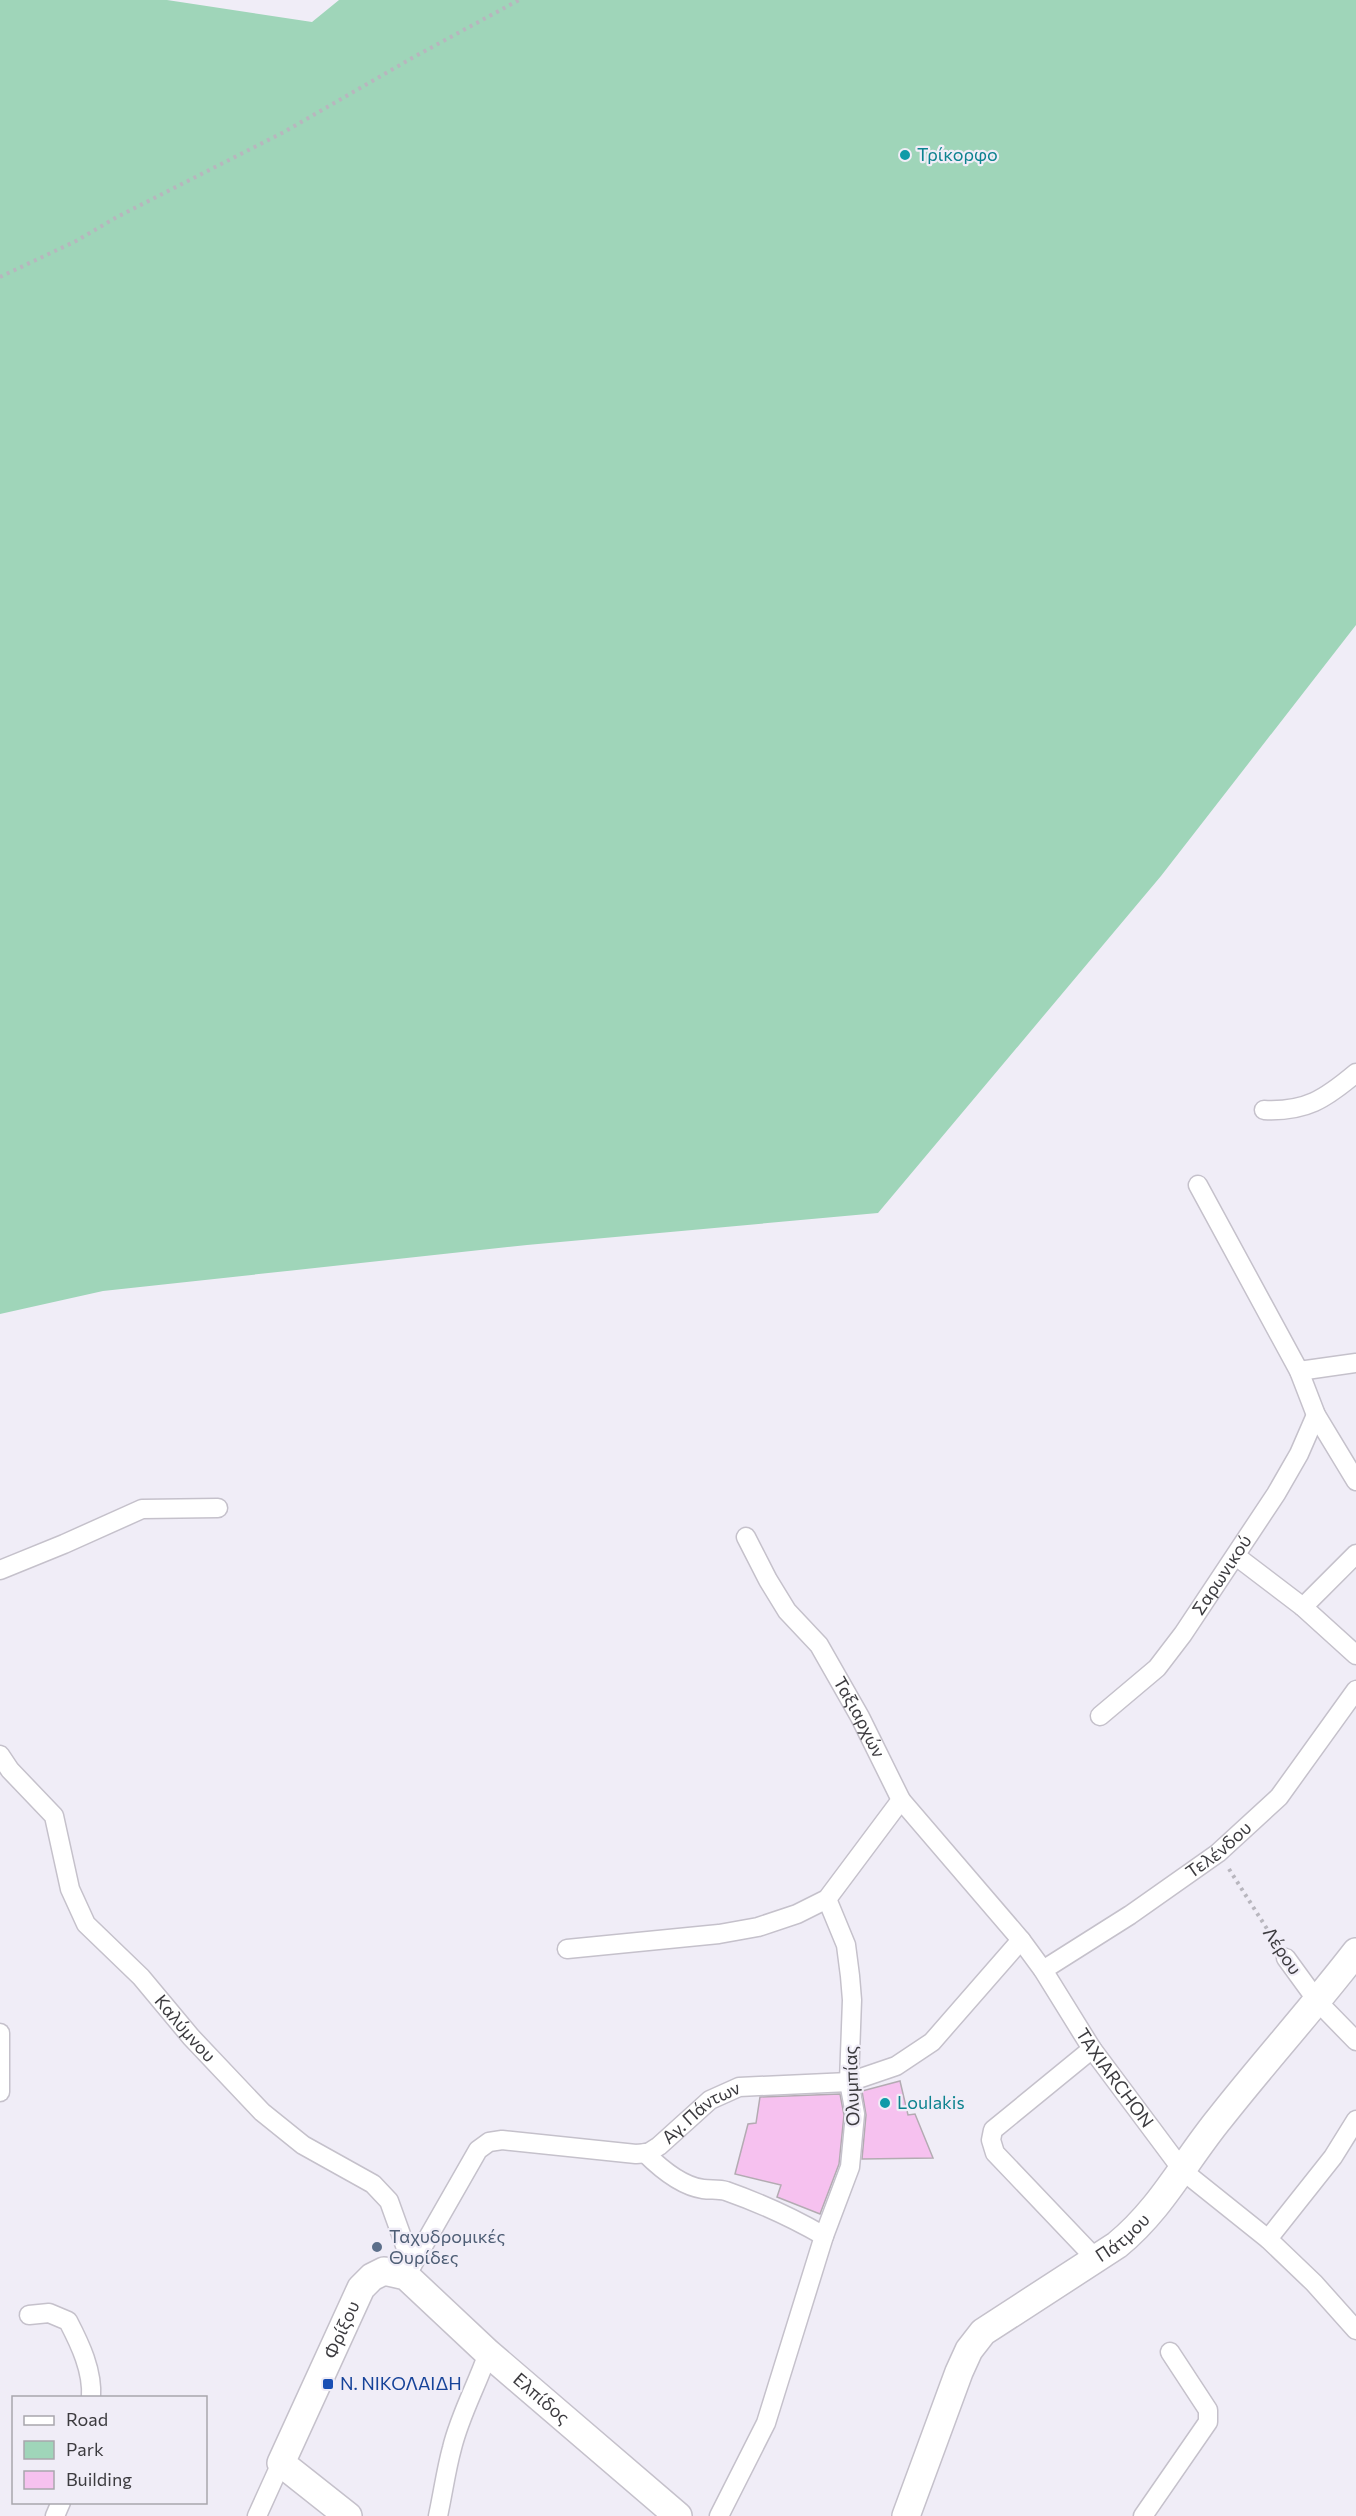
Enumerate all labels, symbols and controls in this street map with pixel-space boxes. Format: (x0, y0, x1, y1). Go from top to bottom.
place label: Τρίκορφο (917, 143, 998, 165)
marker: Τρίκορφο (898, 148, 912, 162)
street label: Σαρωνικού (1187, 1530, 1256, 1619)
street label: Ταξιαρχών (829, 1672, 890, 1761)
street label: Τελένδου (1181, 1816, 1255, 1882)
street label: Λέρου (1259, 1922, 1307, 1978)
street label: Καλύμνου (150, 1990, 221, 2066)
street label: TAXIARCHON (1072, 2024, 1159, 2132)
street label: Ολυμπίας (839, 2045, 863, 2127)
street label: Αγ. Πάντων (657, 2076, 743, 2148)
place label: Loulakis (897, 2091, 965, 2113)
marker: Loulakis (878, 2096, 892, 2110)
street label: Πάτμου (1091, 2208, 1154, 2266)
place label: Ταχυδρομικές Θυρίδες (389, 2225, 505, 2268)
marker: Ταχυδρομικές Θυρίδες (370, 2240, 384, 2254)
street label: Φρίξου (318, 2297, 364, 2362)
street label: Ελπίδος (509, 2368, 575, 2428)
place label: Ν. ΝΙΚΟΛΑΙΔΗ (340, 2372, 462, 2394)
marker: Ν. ΝΙΚΟΛΑΙΔΗ (321, 2377, 335, 2391)
legend (12, 2396, 207, 2504)
text: Road (66, 2408, 108, 2430)
text: Park (66, 2438, 104, 2460)
text: Building (66, 2468, 132, 2490)

